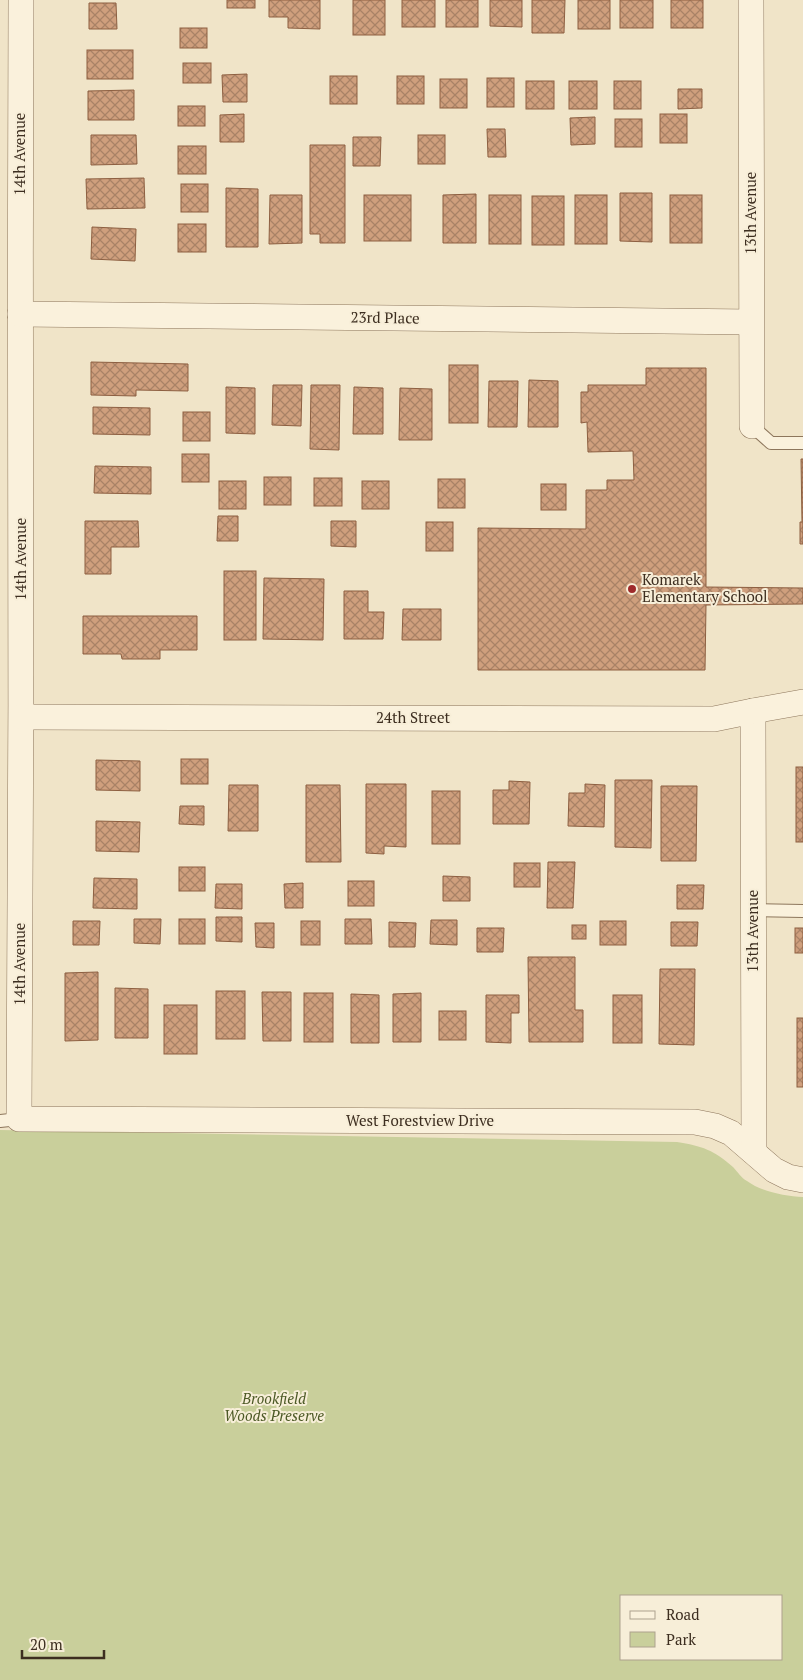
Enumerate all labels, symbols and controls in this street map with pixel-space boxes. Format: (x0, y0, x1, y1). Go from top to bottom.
street label: 14th Avenue (9, 113, 29, 195)
street label: 13th Avenue (740, 172, 760, 254)
street label: 23rd Place (350, 306, 420, 328)
street label: 14th Avenue (10, 518, 30, 600)
place label: Komarek Elementary School (642, 569, 768, 606)
marker: Komarek Elementary School (626, 583, 638, 595)
street label: 24th Street (376, 707, 450, 727)
street label: 13th Avenue (742, 890, 762, 972)
street label: 14th Avenue (9, 923, 29, 1005)
street label: West Forestview Drive (346, 1110, 494, 1130)
park label: Brookfield Woods Preserve (224, 1388, 324, 1425)
legend (620, 1595, 783, 1660)
text: Road (666, 1604, 699, 1624)
scale bar (22, 1628, 105, 1660)
text: Park (666, 1629, 696, 1649)
text: 20 m (30, 1634, 63, 1654)

